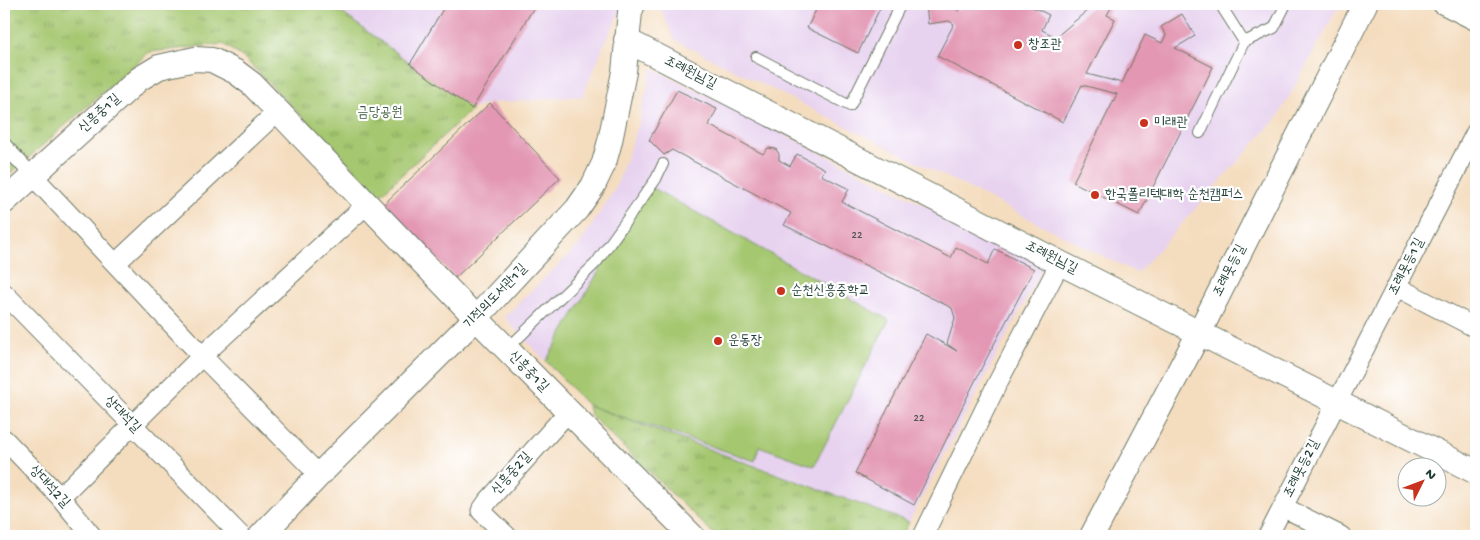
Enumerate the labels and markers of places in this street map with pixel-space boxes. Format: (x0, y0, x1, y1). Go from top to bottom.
place label: 창조관 (1028, 37, 1062, 54)
marker: 창조관 (1012, 39, 1024, 51)
place label: 미래관 (1154, 115, 1188, 132)
marker: 미래관 (1138, 117, 1150, 129)
place label: 한국폴리텍대학 순천캠퍼스 (1105, 187, 1244, 204)
marker: 한국폴리텍대학 순천캠퍼스 (1089, 189, 1101, 201)
place label: 순천신흥중학교 (791, 283, 870, 300)
marker: 순천신흥중학교 (775, 285, 787, 297)
place label: 운동장 (728, 333, 763, 350)
marker: 운동장 (712, 335, 724, 347)

